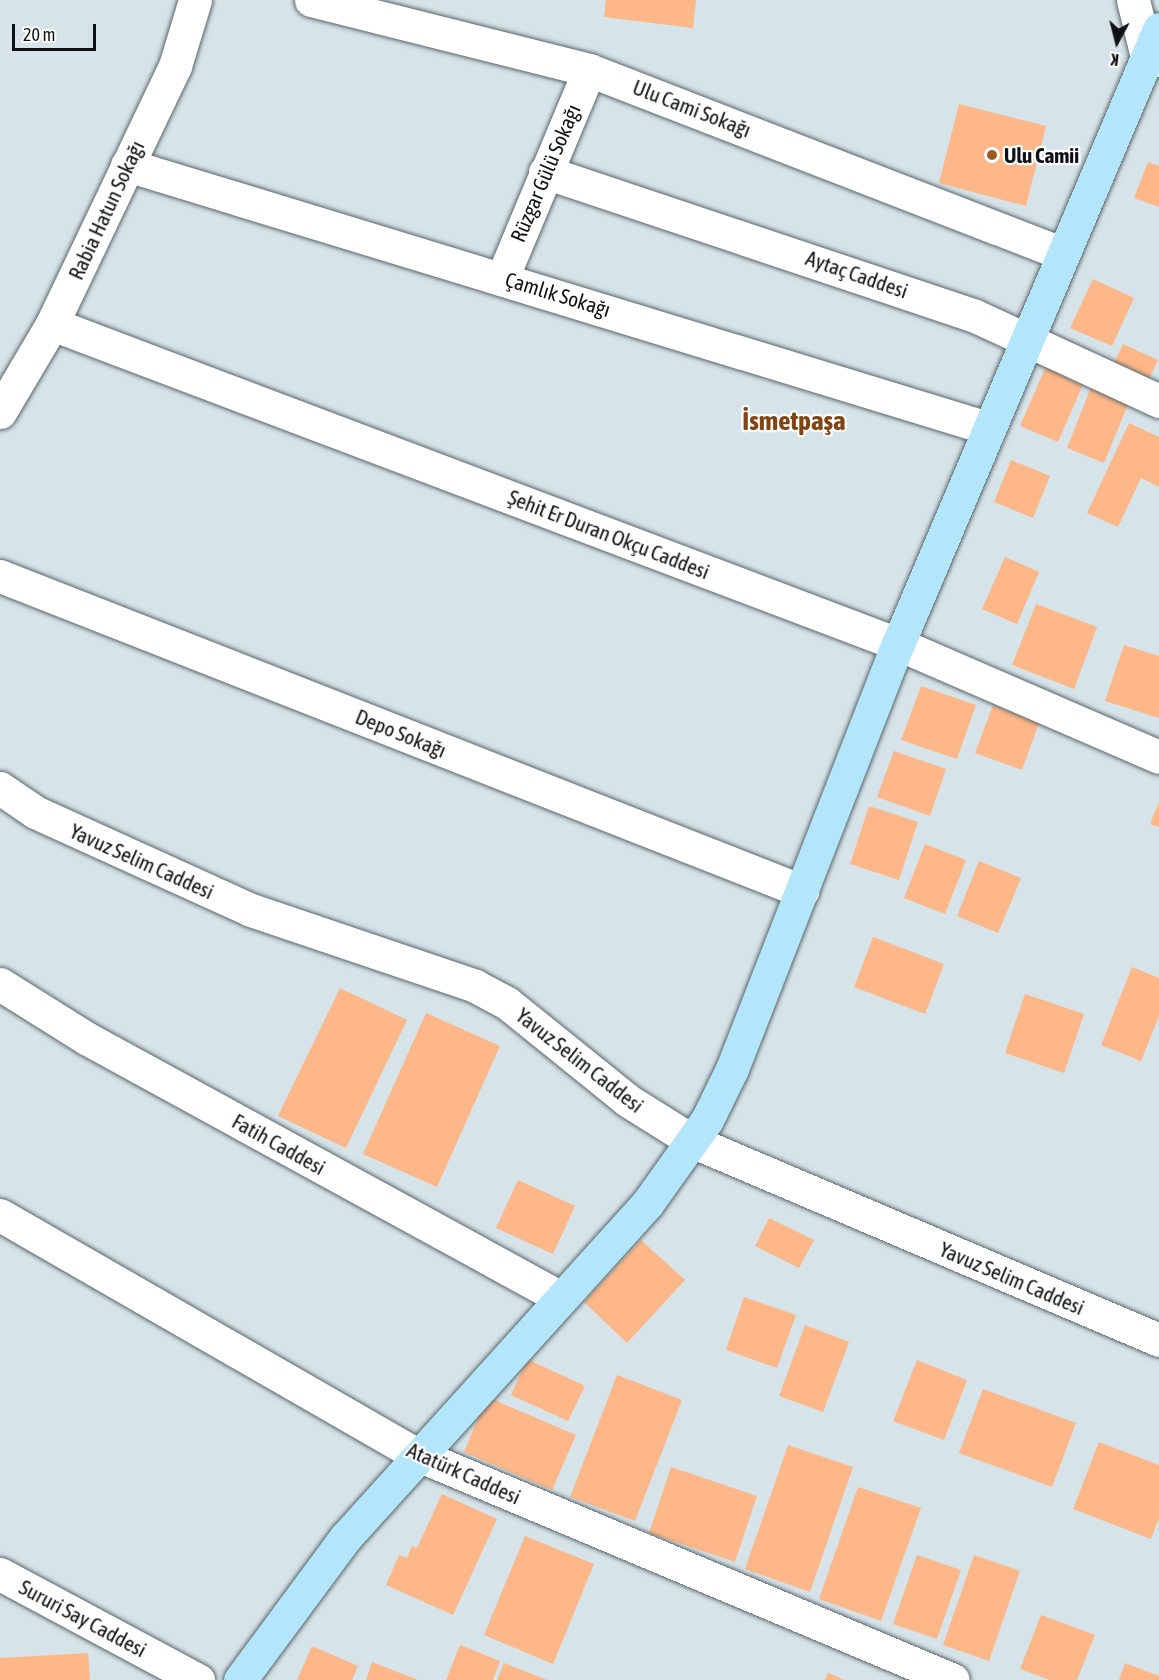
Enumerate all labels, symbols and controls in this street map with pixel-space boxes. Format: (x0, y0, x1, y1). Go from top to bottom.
scale bar (15, 12, 99, 50)
north arrow (1087, 12, 1147, 72)
text: 20 m (23, 24, 55, 45)
text: K (1110, 50, 1120, 69)
street label: Ulu Cami Sokağı (629, 74, 755, 142)
street label: Rüzgar Gülü Sokağı (505, 100, 585, 246)
street label: Rabia Hatun Sokağı (63, 136, 149, 284)
place label: Ulu Camii (1004, 142, 1079, 168)
marker: Ulu Camii (985, 148, 999, 162)
street label: Aytaç Caddesi (803, 245, 911, 303)
street label: Çamlık Sokağı (502, 266, 614, 322)
district label: İsmetpaşa (742, 405, 846, 437)
street label: Şehit Er Duran Okçu Caddesi (505, 484, 713, 584)
street label: Depo Sokağı (352, 703, 450, 763)
street label: Yavuz Selim Caddesi (66, 818, 218, 904)
street label: Yavuz Selim Caddesi (511, 1002, 649, 1118)
street label: Fatih Caddesi (228, 1108, 330, 1180)
street label: Yavuz Selim Caddesi (936, 1236, 1088, 1320)
street label: Atatürk Caddesi (403, 1437, 525, 1509)
street label: Sururi Say Caddesi (15, 1574, 151, 1662)

